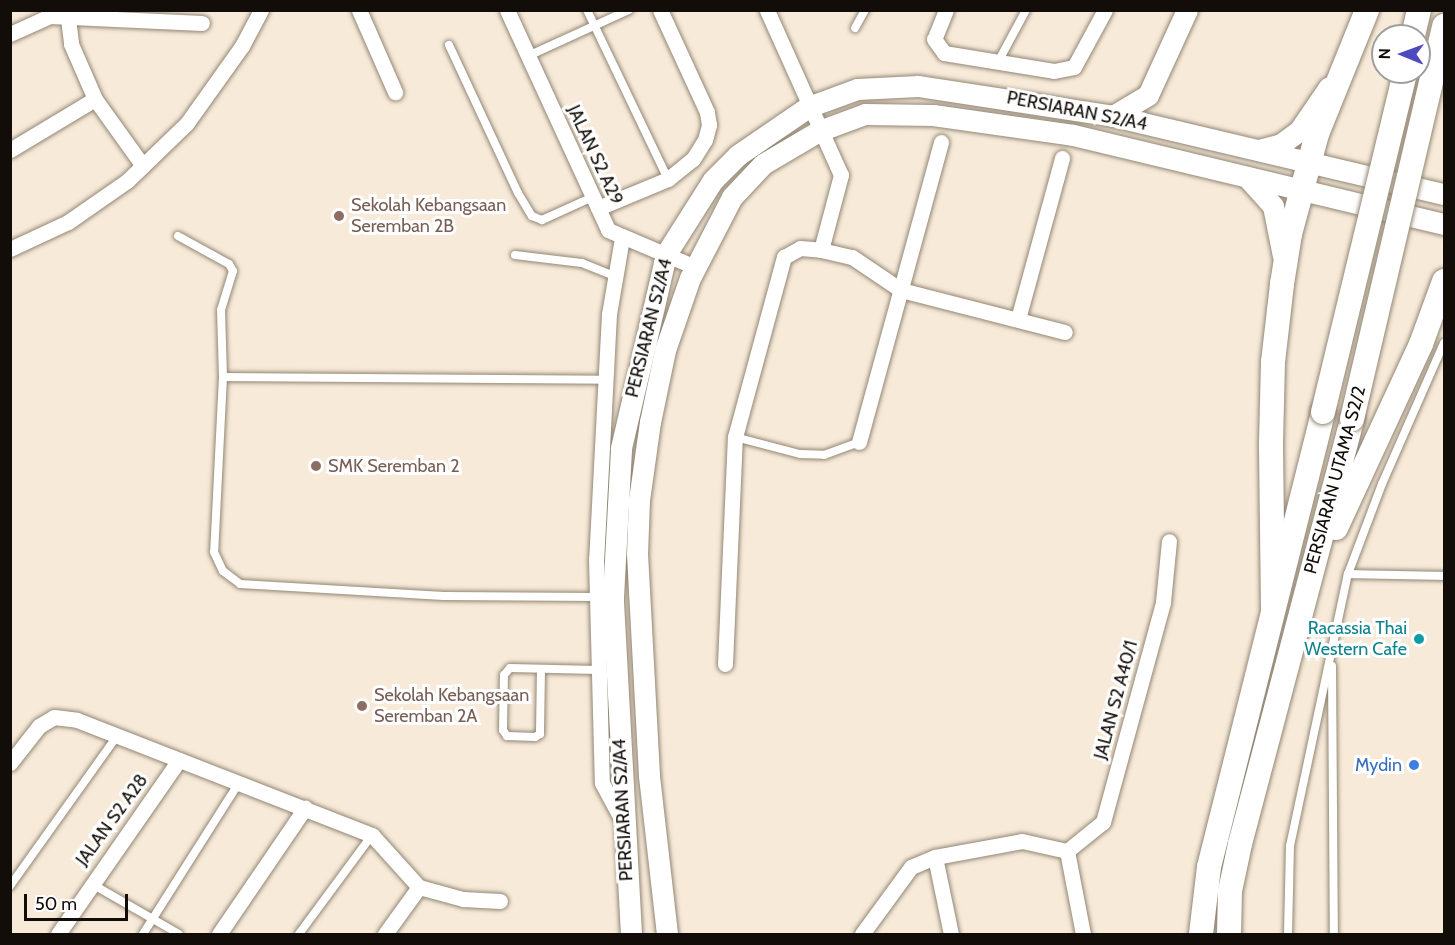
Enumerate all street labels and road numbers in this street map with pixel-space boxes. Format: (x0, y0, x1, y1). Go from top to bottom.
street label: PERSIARAN S2/A4 (1005, 87, 1149, 135)
street label: JALAN S2 A29 (563, 102, 627, 208)
street label: PERSIARAN S2/A4 (621, 256, 677, 400)
street label: PERSIARAN UTAMA S2/2 (1300, 384, 1370, 576)
street label: JALAN S2 A40/1 (1090, 638, 1142, 762)
street label: PERSIARAN S2/A4 (608, 738, 638, 882)
street label: JALAN S2 A28 (72, 770, 152, 870)

